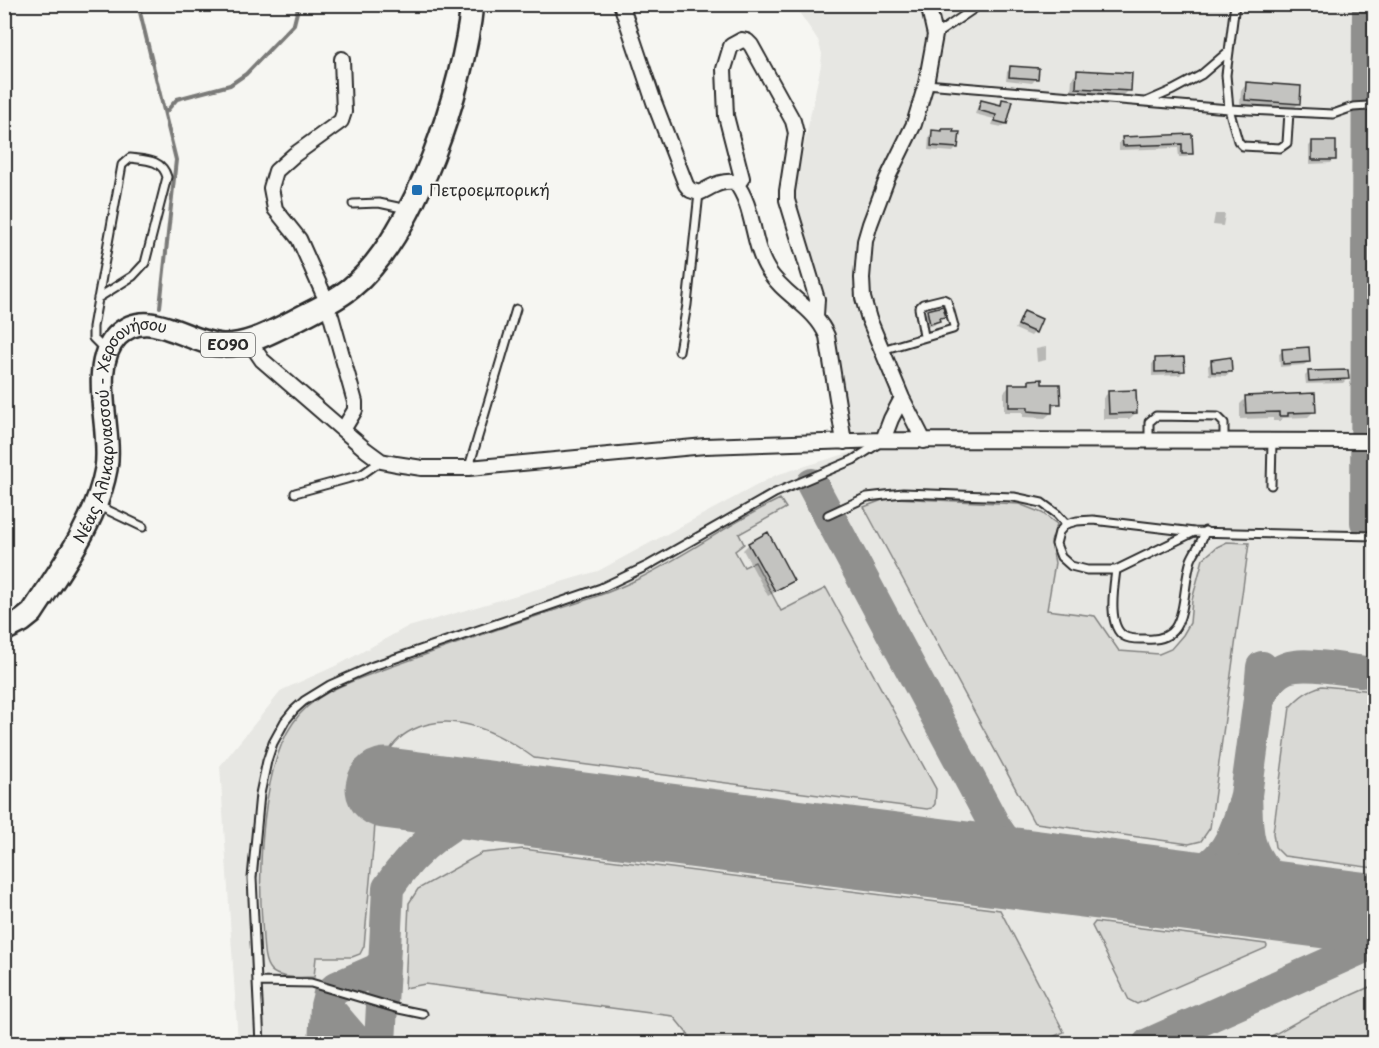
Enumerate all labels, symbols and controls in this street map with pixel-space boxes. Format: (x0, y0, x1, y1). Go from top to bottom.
place label: Πετροεμπορική (429, 177, 550, 201)
marker: Πετροεμπορική (410, 183, 424, 197)
street label: Νέας Αλικαρνασσού - Χερσονήσου (66, 311, 170, 547)
road number: ΕΟ90 (201, 333, 255, 357)

